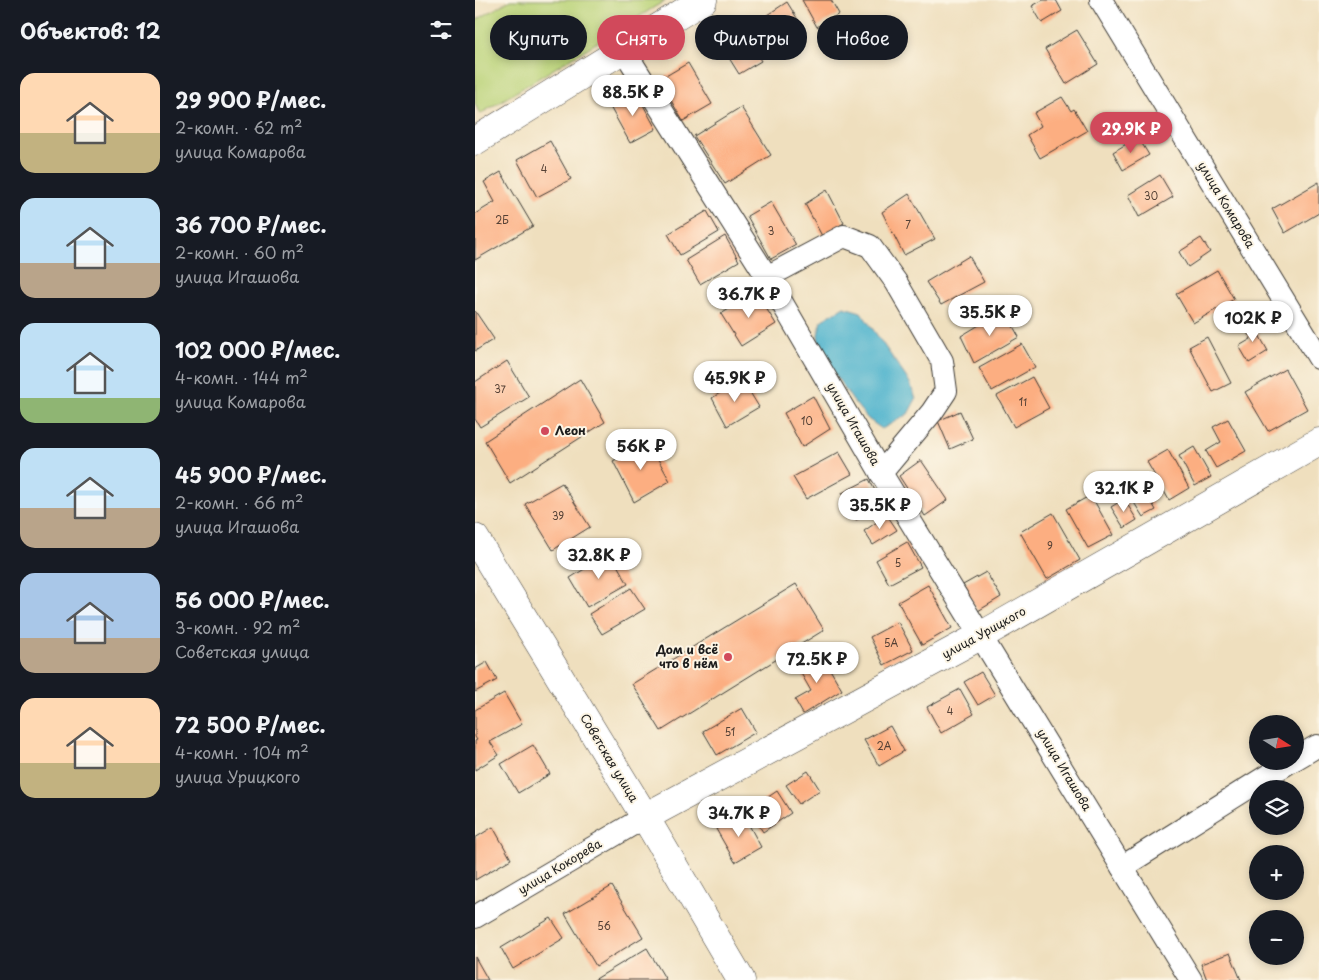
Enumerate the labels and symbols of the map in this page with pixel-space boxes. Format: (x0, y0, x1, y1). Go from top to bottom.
pin: 88.5K ₽ (587, 74, 679, 117)
pin: 29.9K ₽ (1085, 112, 1177, 154)
street label: улица Комарова (1194, 158, 1260, 252)
house number: 4 (541, 161, 548, 176)
house number: 30 (1144, 188, 1158, 203)
house number: 2Б (495, 212, 509, 227)
house number: 7 (905, 217, 911, 232)
house number: 3 (768, 223, 774, 238)
pin: 36.7K ₽ (703, 276, 795, 319)
pin: 35.5K ₽ (944, 294, 1036, 337)
pin: 102K ₽ (1212, 300, 1294, 343)
pin: 45.9K ₽ (689, 360, 781, 403)
street label: улица Игашова (823, 379, 885, 469)
house number: 37 (494, 381, 507, 396)
house number: 11 (1019, 394, 1027, 409)
house number: 10 (801, 413, 813, 428)
place label: Леон (555, 421, 586, 439)
marker: Леон (539, 425, 551, 437)
pin: 56K ₽ (606, 428, 676, 471)
pin: 32.1K ₽ (1078, 470, 1170, 513)
pin: 35.5K ₽ (834, 488, 926, 530)
house number: 39 (552, 508, 564, 523)
pin: 32.8K ₽ (553, 538, 645, 580)
house number: 9 (1047, 538, 1053, 553)
house number: 5 (895, 555, 901, 570)
street label: улица Урицкого (938, 601, 1029, 663)
house number: 5А (884, 635, 898, 650)
place label: Дом и всё что в нём (655, 640, 718, 672)
pin: 72.5K ₽ (771, 642, 863, 684)
marker: Дом и всё что в нём (722, 651, 734, 663)
house number: 4 (947, 703, 954, 718)
street label: Советская улица (576, 710, 644, 806)
north arrow (1249, 715, 1304, 770)
house number: 51 (725, 724, 735, 739)
street label: улица Игашова (1033, 725, 1097, 815)
house number: 2А (877, 738, 892, 753)
pin: 34.7K ₽ (693, 796, 785, 838)
street label: улица Кокорева (514, 834, 605, 898)
house number: 56 (597, 918, 611, 933)

